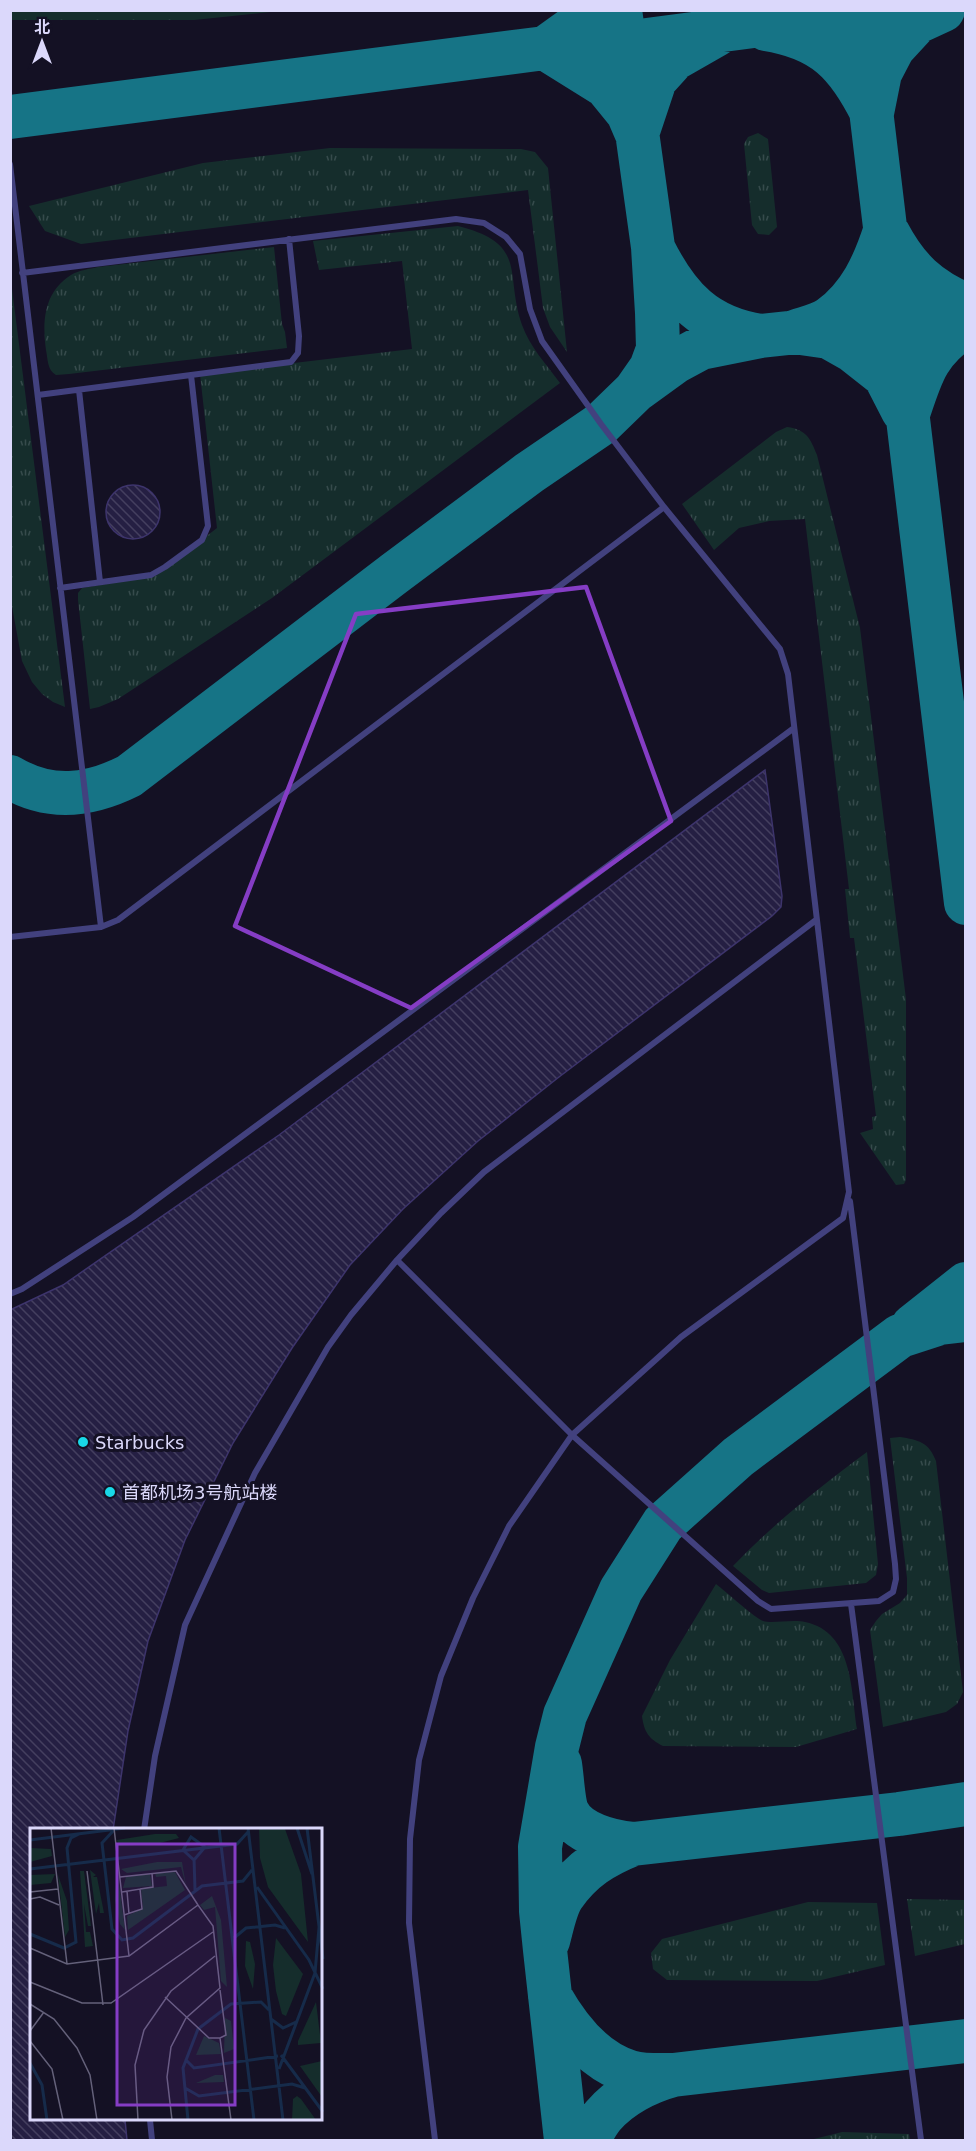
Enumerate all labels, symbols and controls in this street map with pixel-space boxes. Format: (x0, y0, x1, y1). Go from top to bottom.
north arrow (12, 12, 72, 72)
text: 北 (34, 18, 50, 37)
place label: Starbucks (95, 1432, 184, 1453)
marker: Starbucks (76, 1435, 90, 1449)
place label: 首都机场3号航站楼 (122, 1482, 277, 1503)
marker: 首都机场3号航站楼 (103, 1485, 117, 1499)
inset map (30, 1828, 322, 2121)

